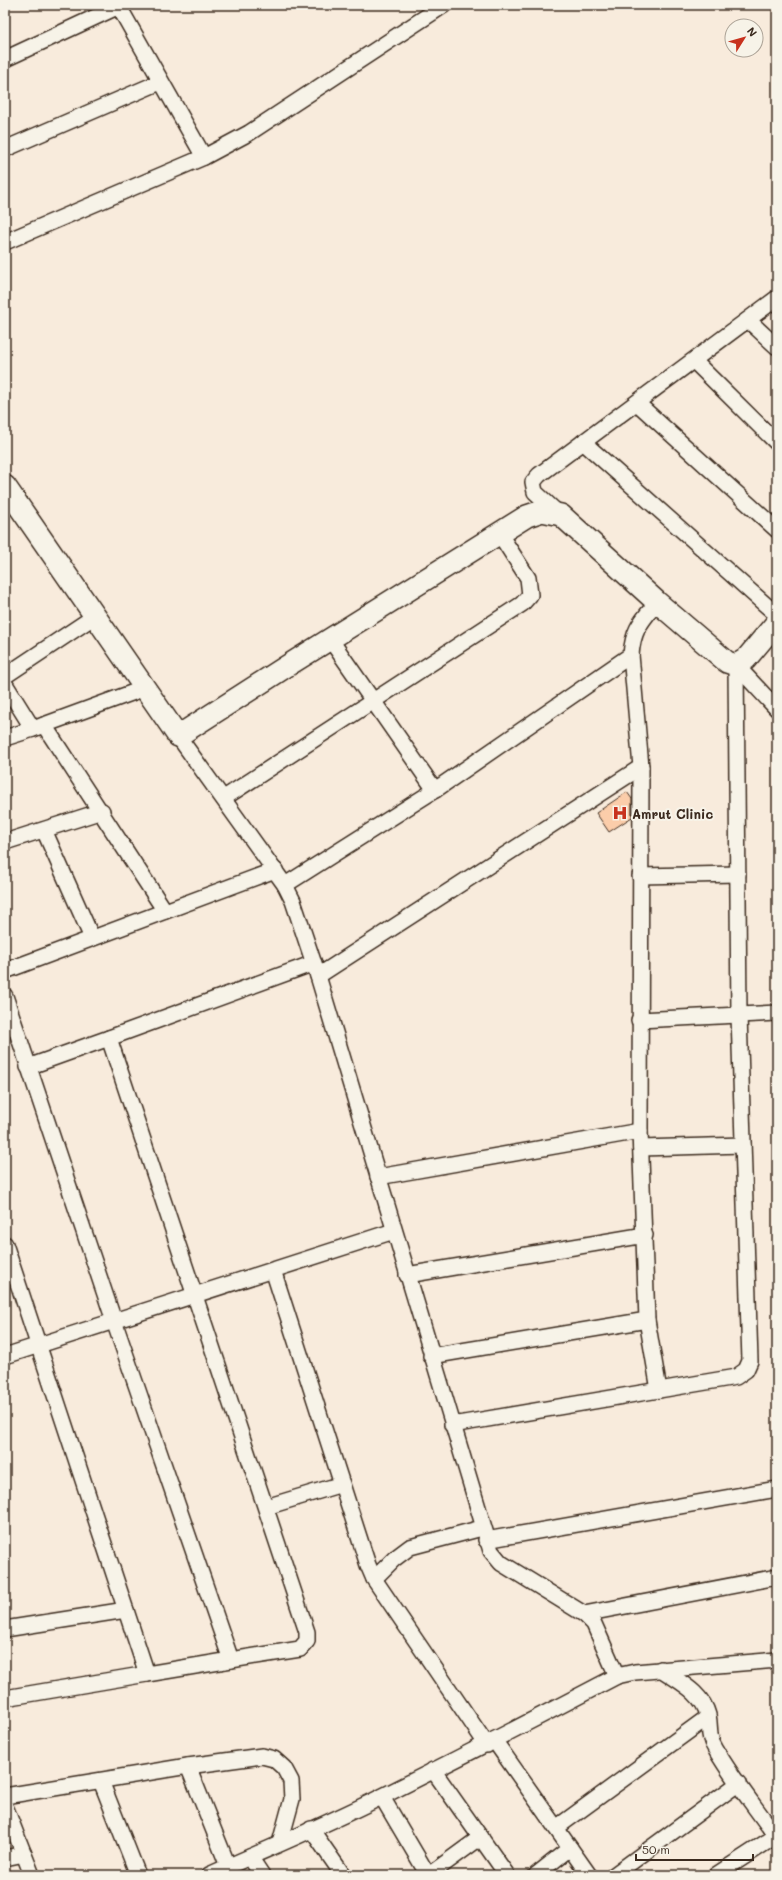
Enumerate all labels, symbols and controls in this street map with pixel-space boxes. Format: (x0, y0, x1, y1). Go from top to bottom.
north arrow (724, 18, 764, 58)
text: N (744, 24, 761, 40)
hospital icon: Amrut Clinic (611, 804, 629, 822)
place label: Amrut Clinic (632, 805, 713, 822)
scale bar (636, 1836, 753, 1862)
text: 50 m (642, 1841, 670, 1857)

